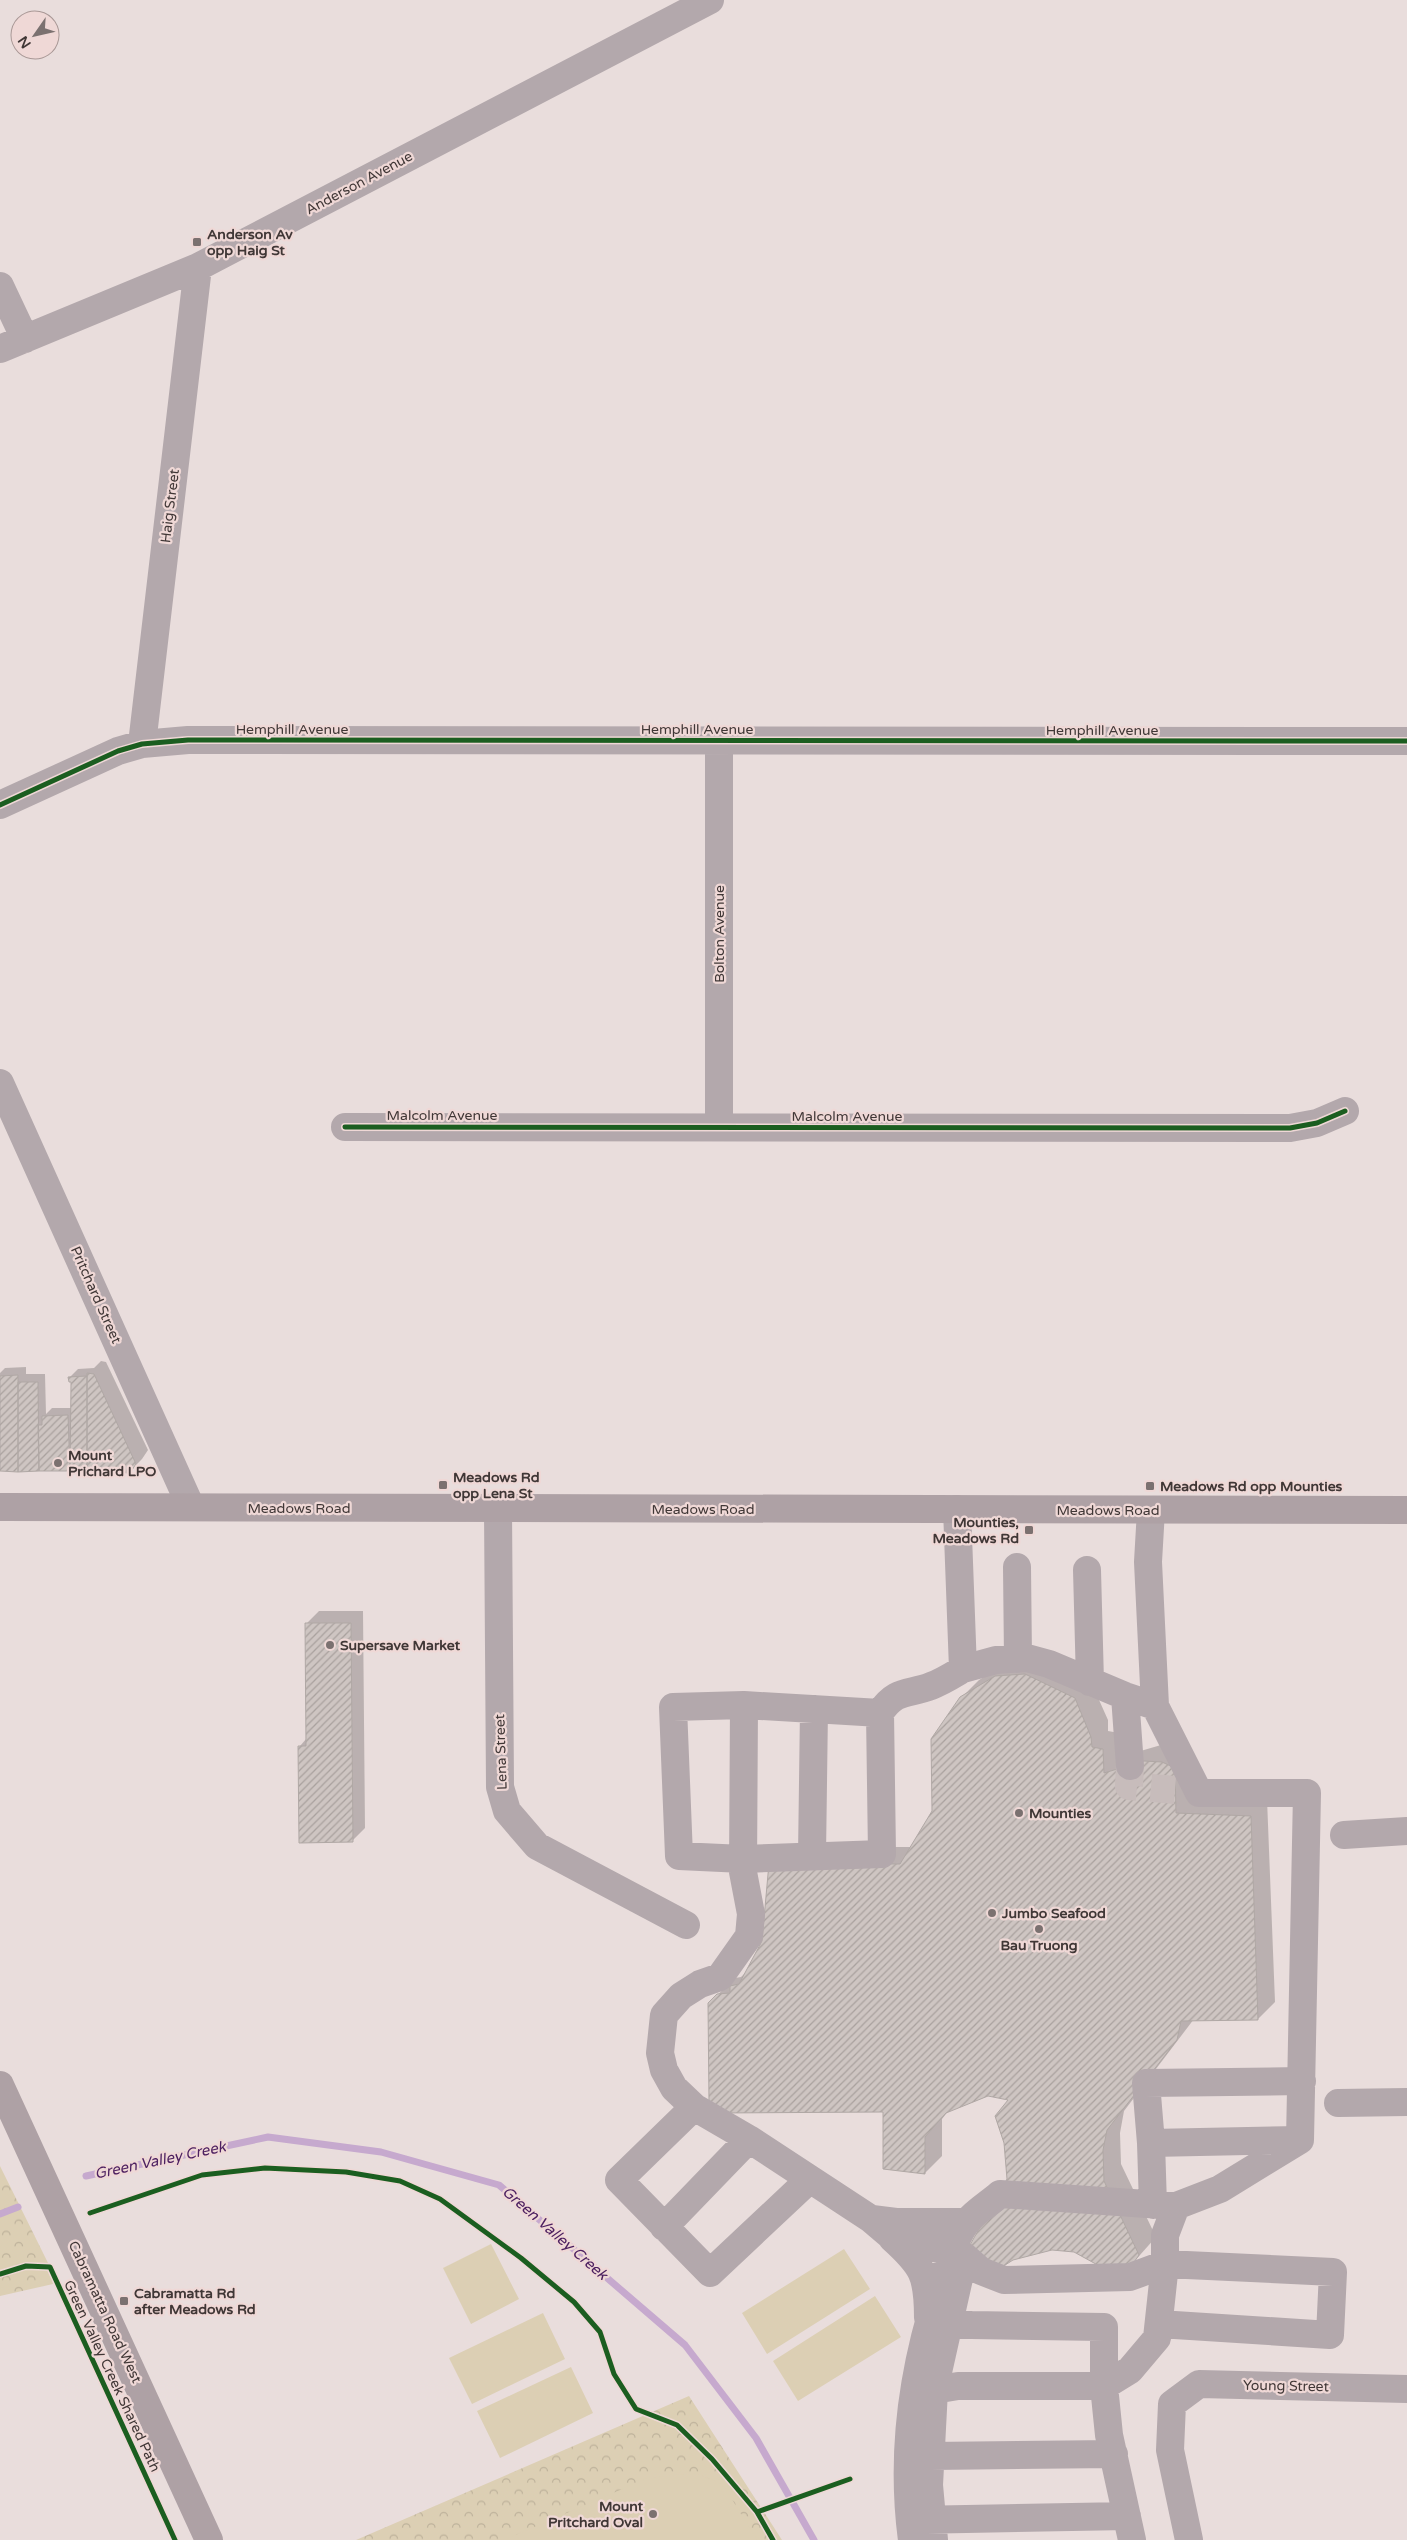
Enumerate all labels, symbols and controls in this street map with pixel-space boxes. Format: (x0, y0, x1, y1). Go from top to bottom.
north arrow (10, 10, 60, 60)
text: N (14, 33, 35, 51)
street label: Anderson Avenue (303, 148, 415, 218)
place label: Anderson Av opp Haig St (207, 226, 293, 259)
marker: Anderson Av opp Haig St (191, 236, 203, 248)
street label: Haig Street (157, 467, 183, 544)
street label: Hemphill Avenue (236, 721, 348, 738)
street label: Hemphill Avenue (641, 721, 753, 738)
street label: Hemphill Avenue (1046, 722, 1158, 739)
street label: Bolton Avenue (711, 885, 728, 983)
street label: Malcolm Avenue (387, 1107, 498, 1124)
street label: Malcolm Avenue (792, 1108, 903, 1125)
street label: Pritchard Street (67, 1244, 125, 1347)
place label: Mount Prichard LPO (68, 1447, 156, 1480)
marker: Mount Prichard LPO (52, 1457, 64, 1469)
place label: Meadows Rd opp Lena St (453, 1469, 540, 1502)
place label: Meadows Rd opp Mounties (1160, 1478, 1343, 1495)
marker: Meadows Rd opp Lena St (437, 1479, 449, 1491)
marker: Meadows Rd opp Mounties (1144, 1480, 1156, 1492)
street label: Meadows Road (248, 1500, 351, 1517)
street label: Meadows Road (652, 1501, 755, 1518)
street label: Meadows Road (1057, 1502, 1160, 1519)
place label: Mounties, Meadows Rd (932, 1514, 1019, 1547)
marker: Mounties, Meadows Rd (1023, 1524, 1035, 1536)
place label: Supersave Market (340, 1637, 461, 1654)
marker: Supersave Market (324, 1639, 336, 1651)
street label: Lena Street (491, 1713, 511, 1790)
place label: Mounties (1029, 1805, 1091, 1822)
marker: Mounties (1013, 1807, 1025, 1819)
place label: Jumbo Seafood (1001, 1905, 1106, 1922)
marker: Jumbo Seafood (986, 1907, 998, 1919)
marker: Bau Truong (1033, 1923, 1045, 1935)
place label: Bau Truong (1000, 1937, 1078, 1954)
water label: Green Valley Creek (93, 2137, 229, 2183)
water label: Green Valley Creek (499, 2182, 613, 2285)
street label: Cabramatta Road West (65, 2238, 146, 2386)
street label: Green Valley Creek Shared Path (60, 2277, 164, 2475)
place label: Cabramatta Rd after Meadows Rd (134, 2285, 256, 2318)
marker: Cabramatta Rd after Meadows Rd (118, 2295, 130, 2307)
street label: Young Street (1243, 2377, 1330, 2395)
place label: Mount Pritchard Oval (548, 2498, 644, 2531)
marker: Mount Pritchard Oval (647, 2508, 659, 2520)

